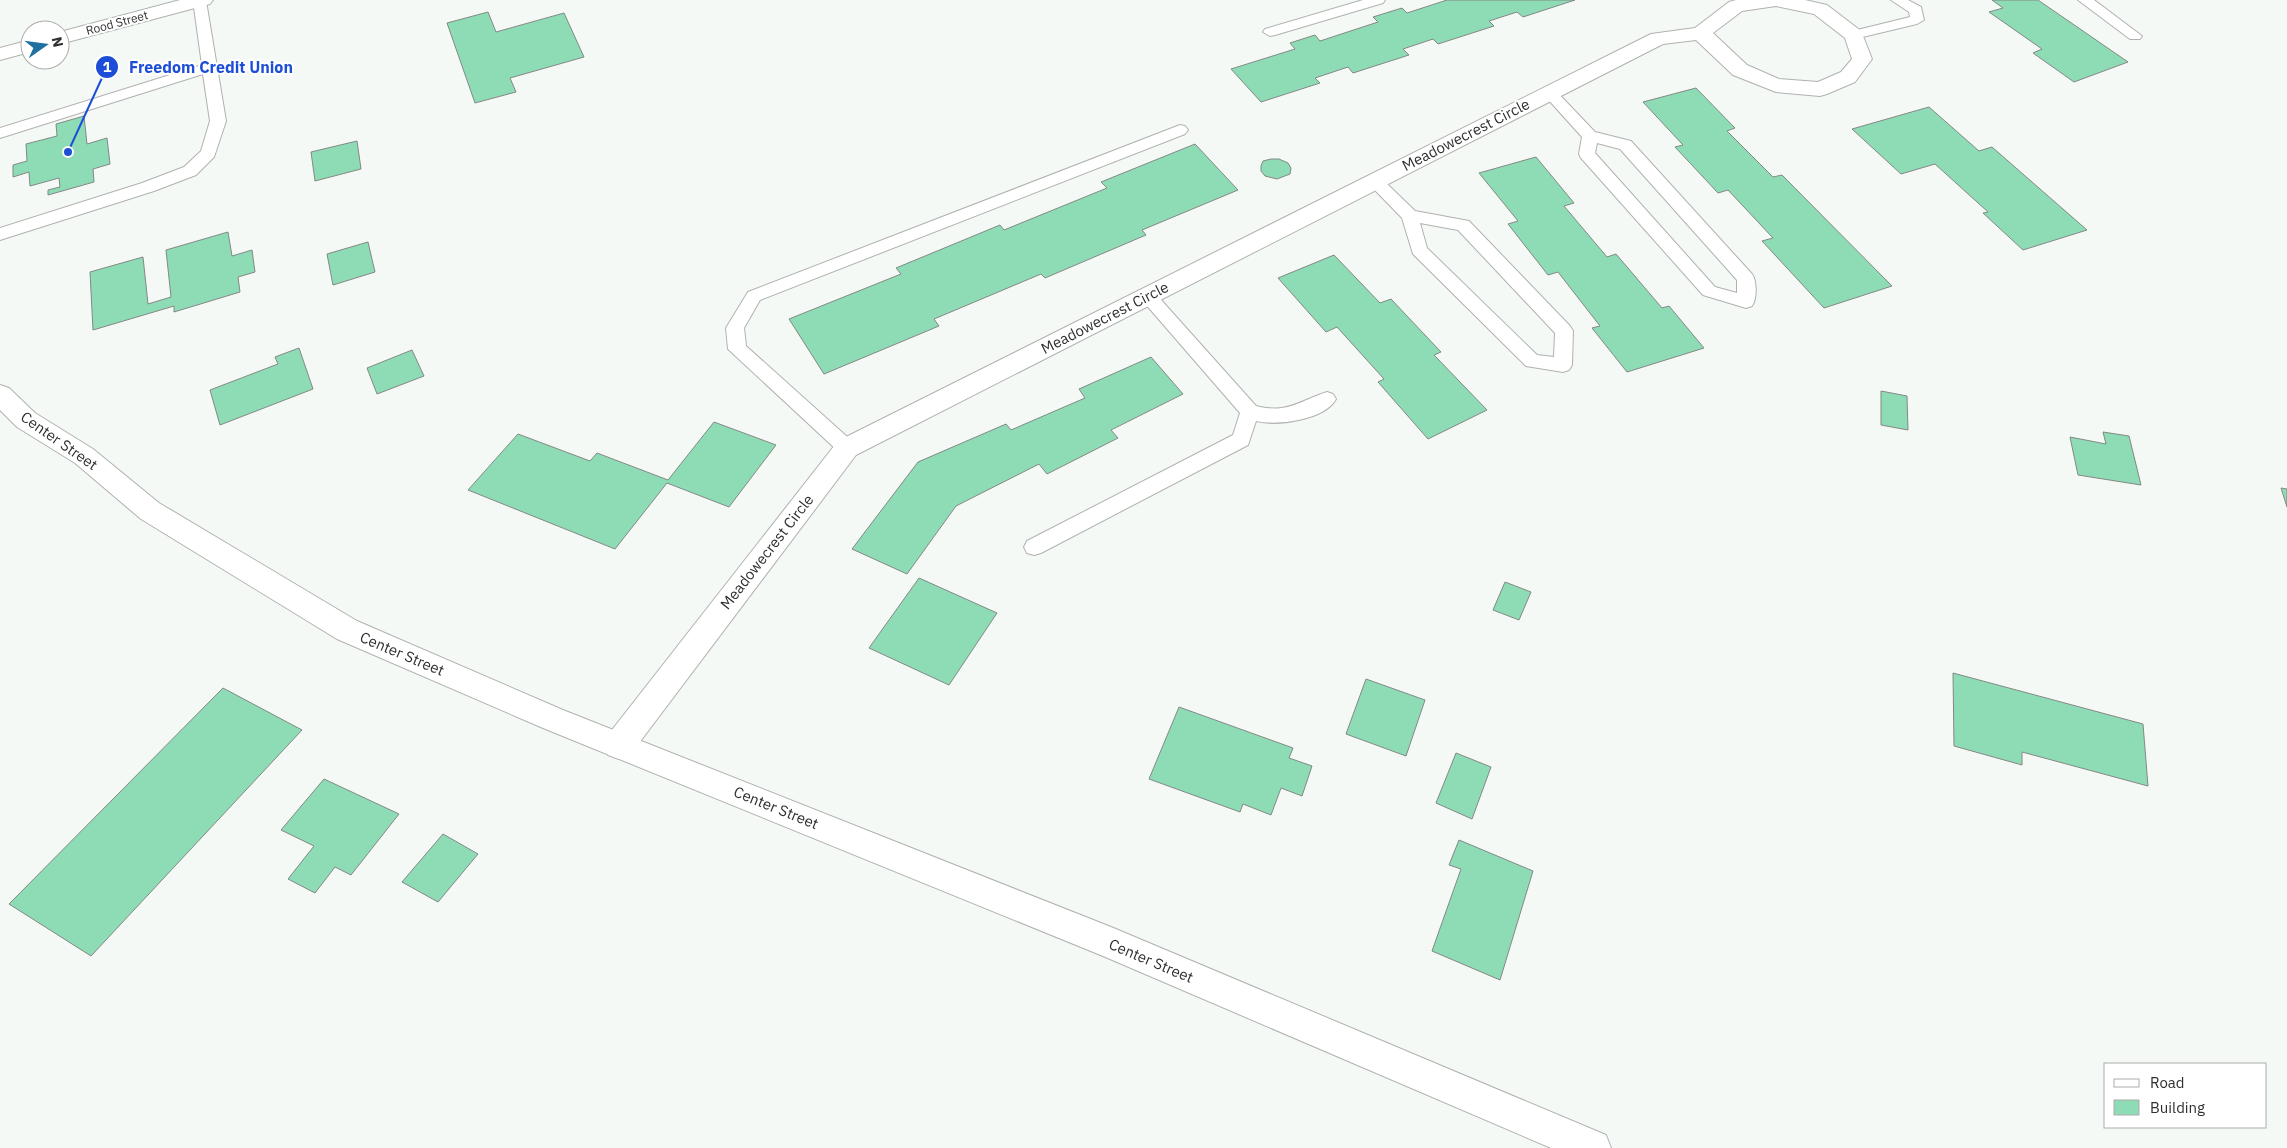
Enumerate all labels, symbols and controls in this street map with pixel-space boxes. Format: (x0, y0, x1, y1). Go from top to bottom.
street label: Rood Street (84, 7, 150, 38)
north arrow (20, 20, 70, 70)
text: N (48, 35, 68, 49)
callout: Freedom Credit Union (94, 52, 303, 83)
text: 1 (102, 57, 112, 76)
text: Freedom Credit Union (129, 57, 293, 77)
street label: Meadowecrest Circle (1399, 94, 1533, 175)
street label: Meadowecrest Circle (1038, 277, 1172, 358)
street label: Center Street (17, 407, 101, 474)
street label: Meadowecrest Circle (716, 490, 817, 613)
street label: Center Street (357, 627, 447, 680)
street label: Center Street (731, 782, 821, 833)
street label: Center Street (1106, 934, 1196, 987)
legend (2104, 1063, 2267, 1128)
text: Road (2150, 1073, 2185, 1092)
text: Building (2150, 1098, 2205, 1117)

